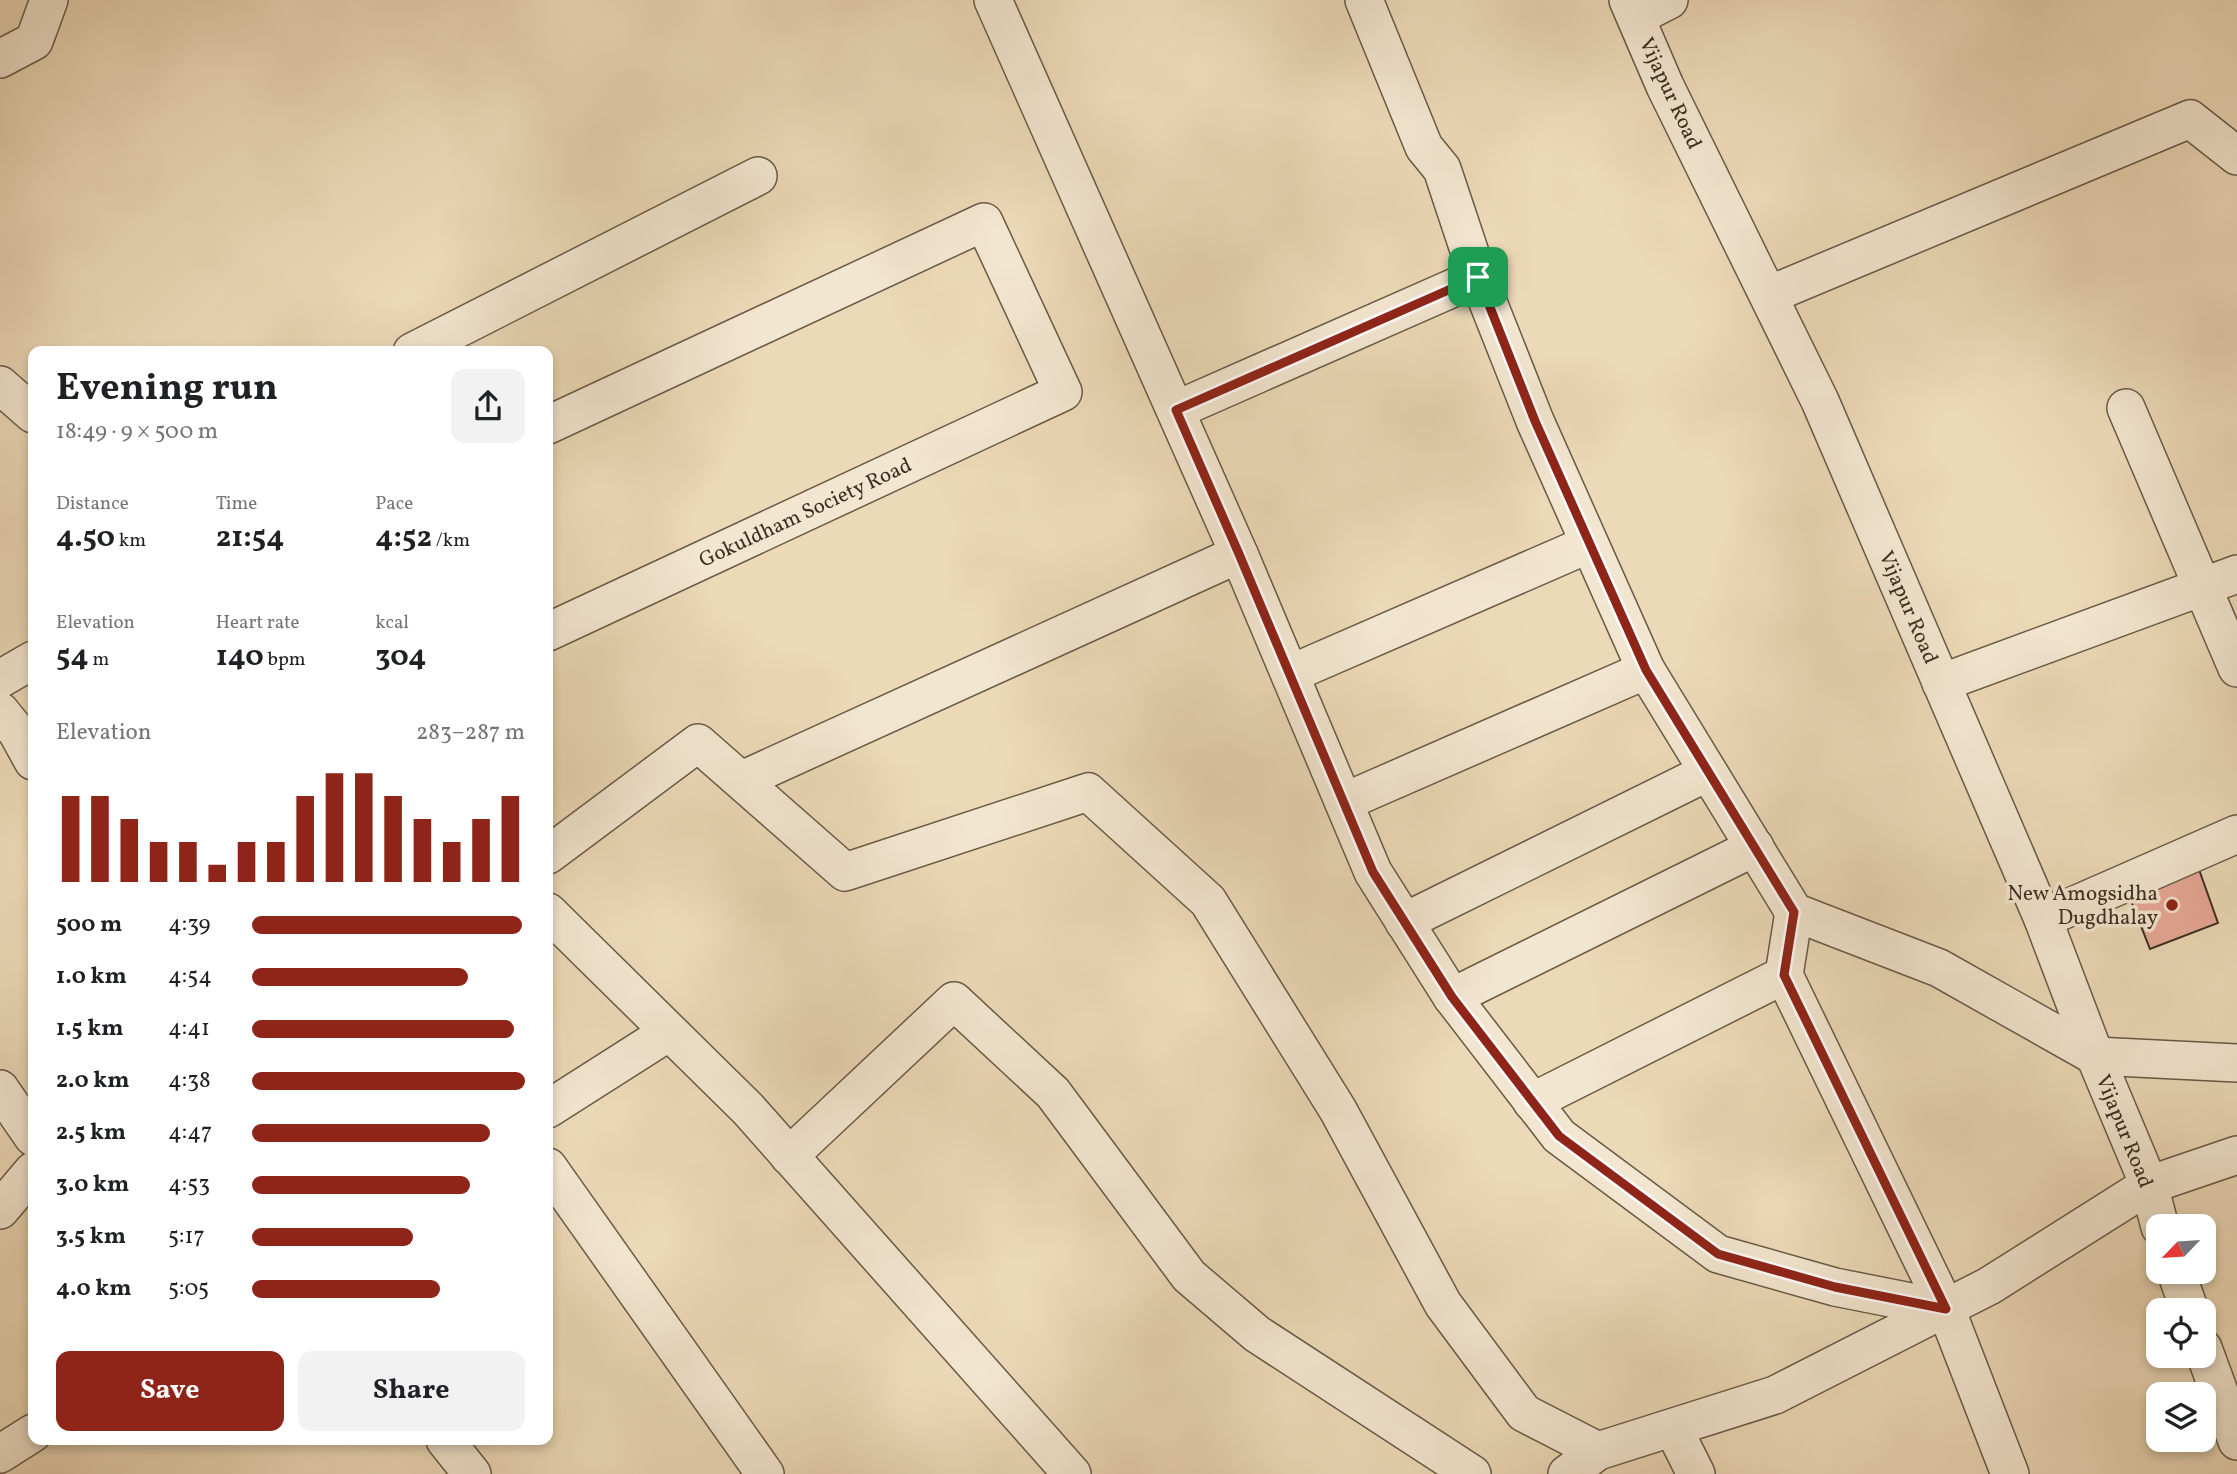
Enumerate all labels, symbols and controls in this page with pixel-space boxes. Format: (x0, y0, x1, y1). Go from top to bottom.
street label: Vijapur Road (1631, 33, 1708, 154)
pin (1448, 247, 1508, 307)
icon: arrive (1459, 258, 1497, 296)
text: Evening run (56, 363, 278, 416)
button: share (451, 369, 525, 443)
text: 18:49 · 9 × 500 m (56, 416, 218, 448)
street label: Gokuldham Society Road (695, 451, 917, 575)
text: Distance (56, 491, 129, 517)
text: Time (216, 491, 257, 517)
text: Pace (375, 491, 413, 517)
text: 4.50 (56, 517, 115, 559)
text: 21:54 (216, 517, 284, 559)
text: 4:52 (375, 517, 432, 559)
text: km (115, 528, 146, 554)
text: /km (432, 528, 470, 554)
street label: Vijapur Road (1871, 547, 1944, 669)
text: Elevation (56, 610, 135, 636)
text: Heart rate (216, 610, 300, 636)
text: kcal (375, 610, 409, 636)
text: 54 (56, 636, 89, 678)
text: 140 (216, 636, 264, 678)
text: 304 (375, 636, 426, 678)
text: m (89, 647, 109, 673)
text: bpm (264, 647, 306, 673)
text: Elevation (56, 717, 152, 749)
text: 283–287 m (416, 717, 525, 749)
place label: New Amogsidha Dugdhalay (2007, 880, 2159, 933)
marker: New Amogsidha Dugdhalay (2164, 897, 2180, 913)
text: 500 m (56, 909, 122, 941)
text: 4:39 (168, 909, 210, 941)
text: 1.0 km (56, 961, 127, 993)
text: 4:54 (168, 961, 212, 993)
text: 1.5 km (56, 1013, 123, 1045)
text: 4:41 (168, 1013, 210, 1045)
text: 2.0 km (56, 1065, 129, 1097)
text: 4:38 (168, 1065, 211, 1097)
street label: Vijapur Road (2088, 1070, 2160, 1193)
text: 2.5 km (56, 1117, 126, 1149)
text: 4:47 (168, 1117, 212, 1149)
text: 3.0 km (56, 1169, 129, 1201)
text: 4:53 (168, 1169, 210, 1201)
north arrow (2146, 1214, 2216, 1284)
map controls (2146, 1214, 2216, 1452)
text: 3.5 km (56, 1221, 126, 1253)
text: 5:17 (168, 1221, 205, 1253)
text: 4.0 km (56, 1273, 131, 1305)
text: 5:05 (168, 1273, 209, 1305)
button: locate (2146, 1298, 2216, 1368)
button: Save (56, 1351, 284, 1431)
button: Share (298, 1351, 525, 1431)
button: layers (2146, 1382, 2216, 1452)

